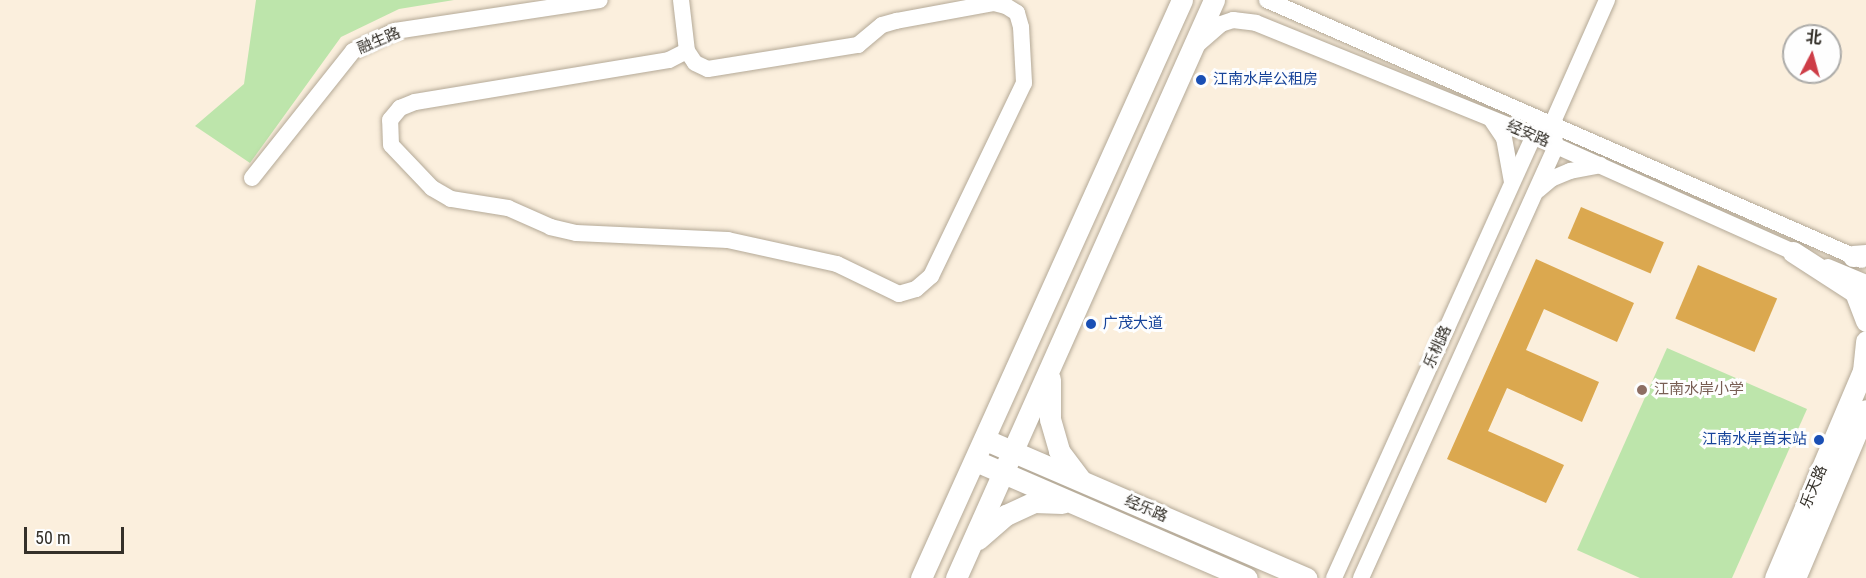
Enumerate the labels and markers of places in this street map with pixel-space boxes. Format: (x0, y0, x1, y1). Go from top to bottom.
place label: 江南水岸公租房 (1213, 71, 1318, 89)
marker: 江南水岸公租房 (1194, 73, 1208, 87)
place label: 广茂大道 (1103, 315, 1163, 333)
marker: 广茂大道 (1084, 317, 1098, 331)
place label: 江南水岸小学 (1654, 381, 1744, 399)
marker: 江南水岸小学 (1635, 383, 1649, 397)
place label: 江南水岸首末站 (1702, 431, 1807, 449)
marker: 江南水岸首末站 (1812, 433, 1826, 447)

